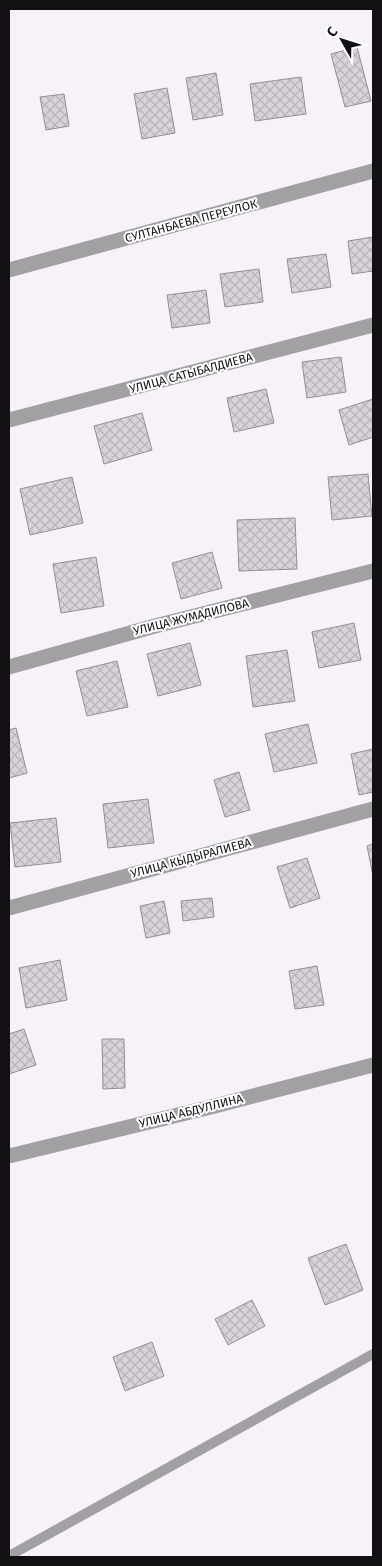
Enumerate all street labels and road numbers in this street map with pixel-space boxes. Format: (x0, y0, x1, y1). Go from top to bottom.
street label: СУЛТАНБАЕВА ПЕРЕУЛОК (123, 197, 259, 245)
street label: УЛИЦА САТЫБАЛДИЕВА (128, 350, 254, 396)
street label: УЛИЦА ЖУМАДИЛОВА (132, 596, 250, 638)
street label: УЛИЦА КЫДЫРАЛИЕВА (129, 835, 253, 881)
street label: УЛИЦА АБДУЛЛИНА (138, 1091, 245, 1131)

